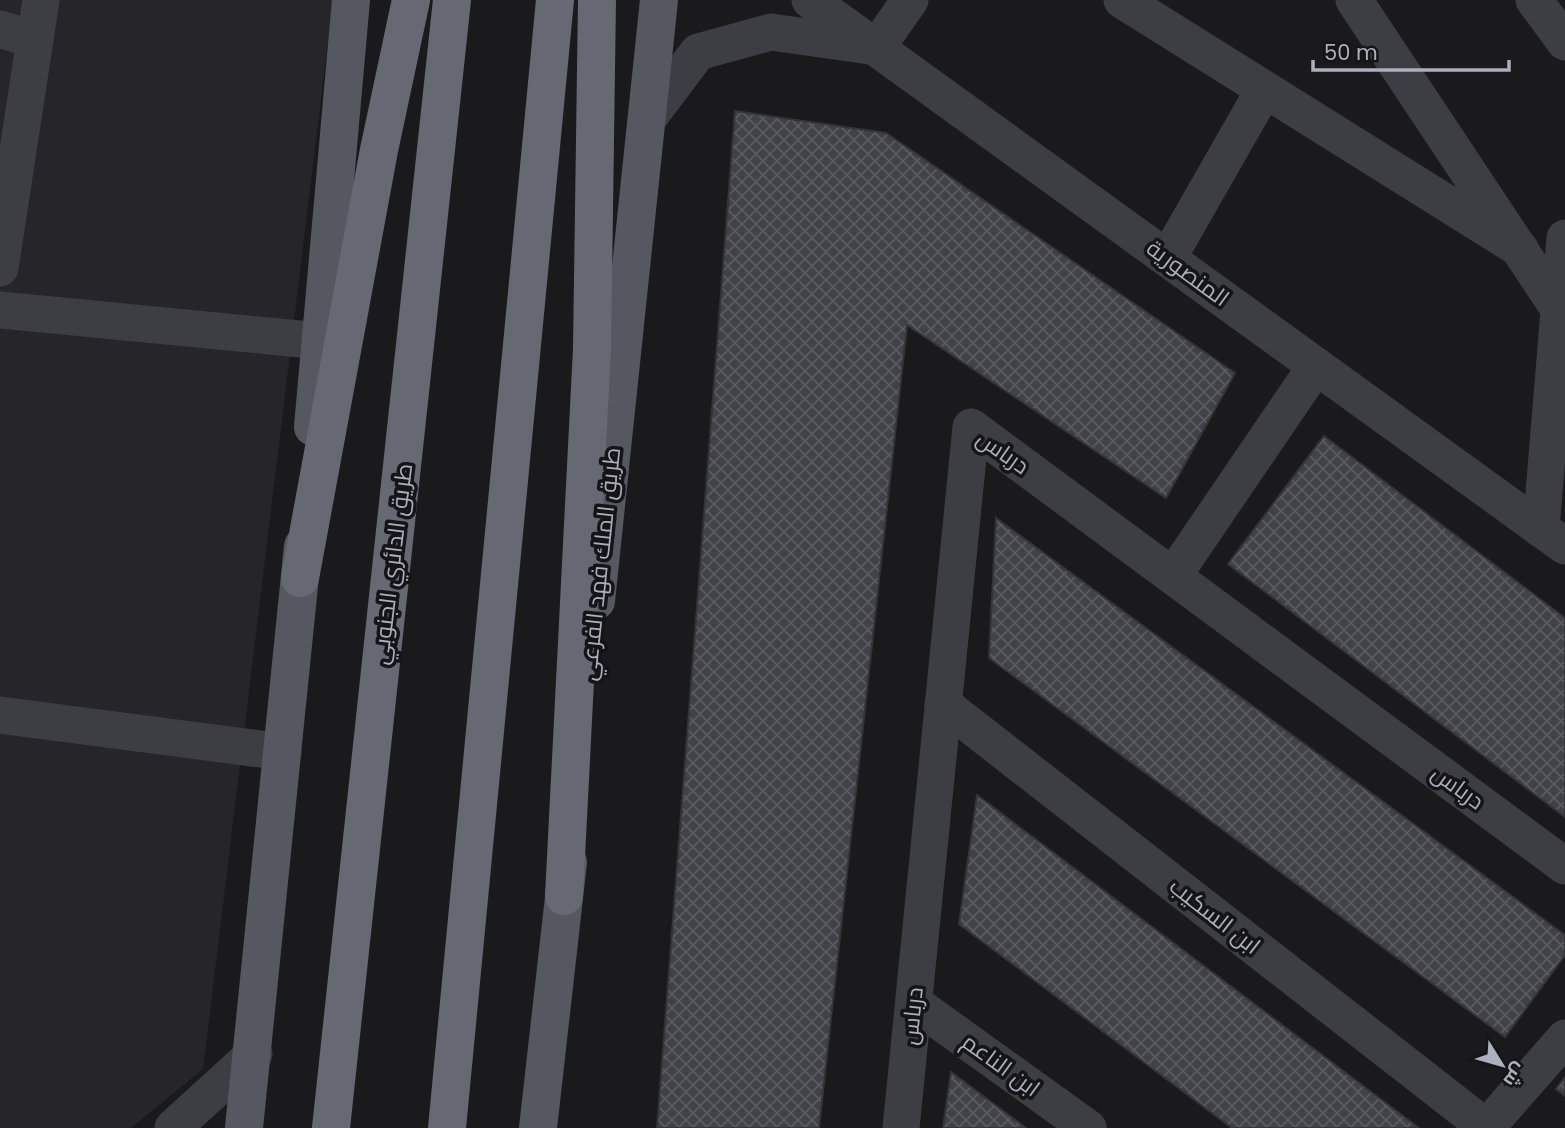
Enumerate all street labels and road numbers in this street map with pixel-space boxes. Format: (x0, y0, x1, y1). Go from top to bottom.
street label: المنصورية (1140, 232, 1236, 314)
street label: درباس (970, 422, 1036, 482)
street label: طريق الملك فهد الفرعي (572, 446, 630, 682)
street label: طريق الدائري الجنوبي (364, 462, 422, 667)
street label: درباس (1425, 757, 1491, 817)
street label: ابن السكيب (1163, 870, 1267, 962)
street label: درباس (893, 986, 931, 1046)
street label: ابن الناعم (955, 1026, 1047, 1104)

